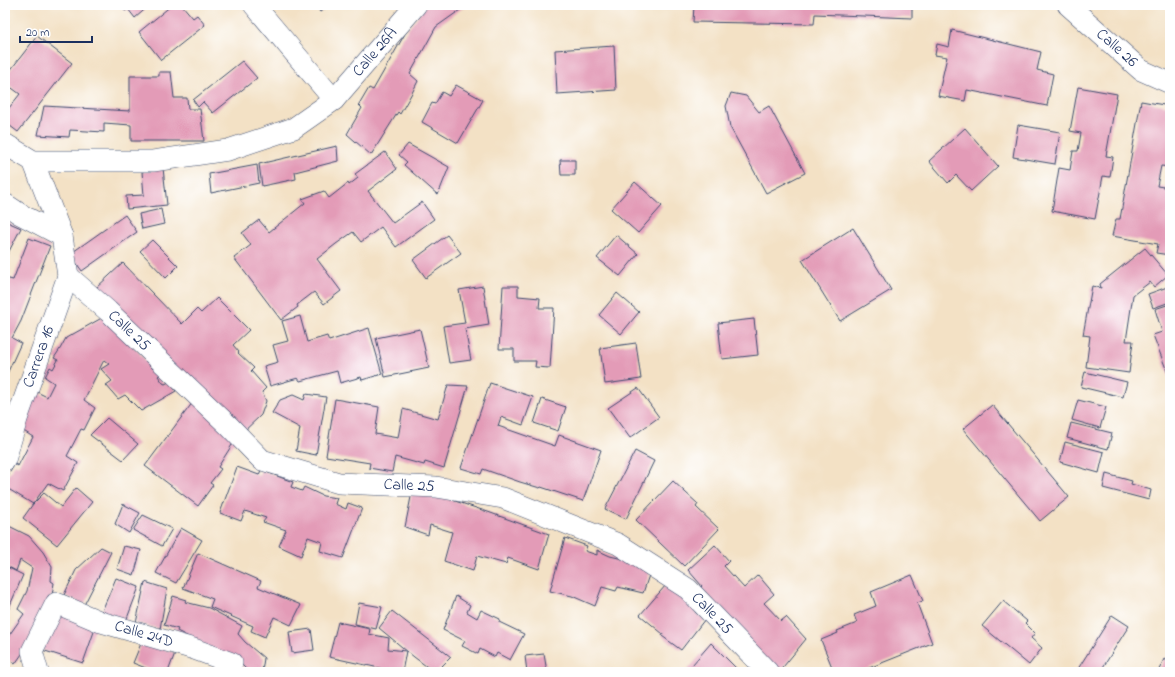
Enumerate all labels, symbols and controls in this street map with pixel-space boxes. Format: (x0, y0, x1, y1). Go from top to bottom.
scale bar (20, 18, 92, 44)
street label: Calle 26A (347, 22, 404, 82)
street label: Calle 26 (1090, 23, 1143, 73)
text: 20 m (26, 24, 49, 42)
street label: Calle 25 (102, 305, 156, 357)
street label: Carrera 16 (17, 323, 61, 391)
street label: Calle 25 (383, 473, 435, 499)
street label: Calle 25 (685, 587, 738, 640)
street label: Calle 24D (112, 615, 176, 654)

